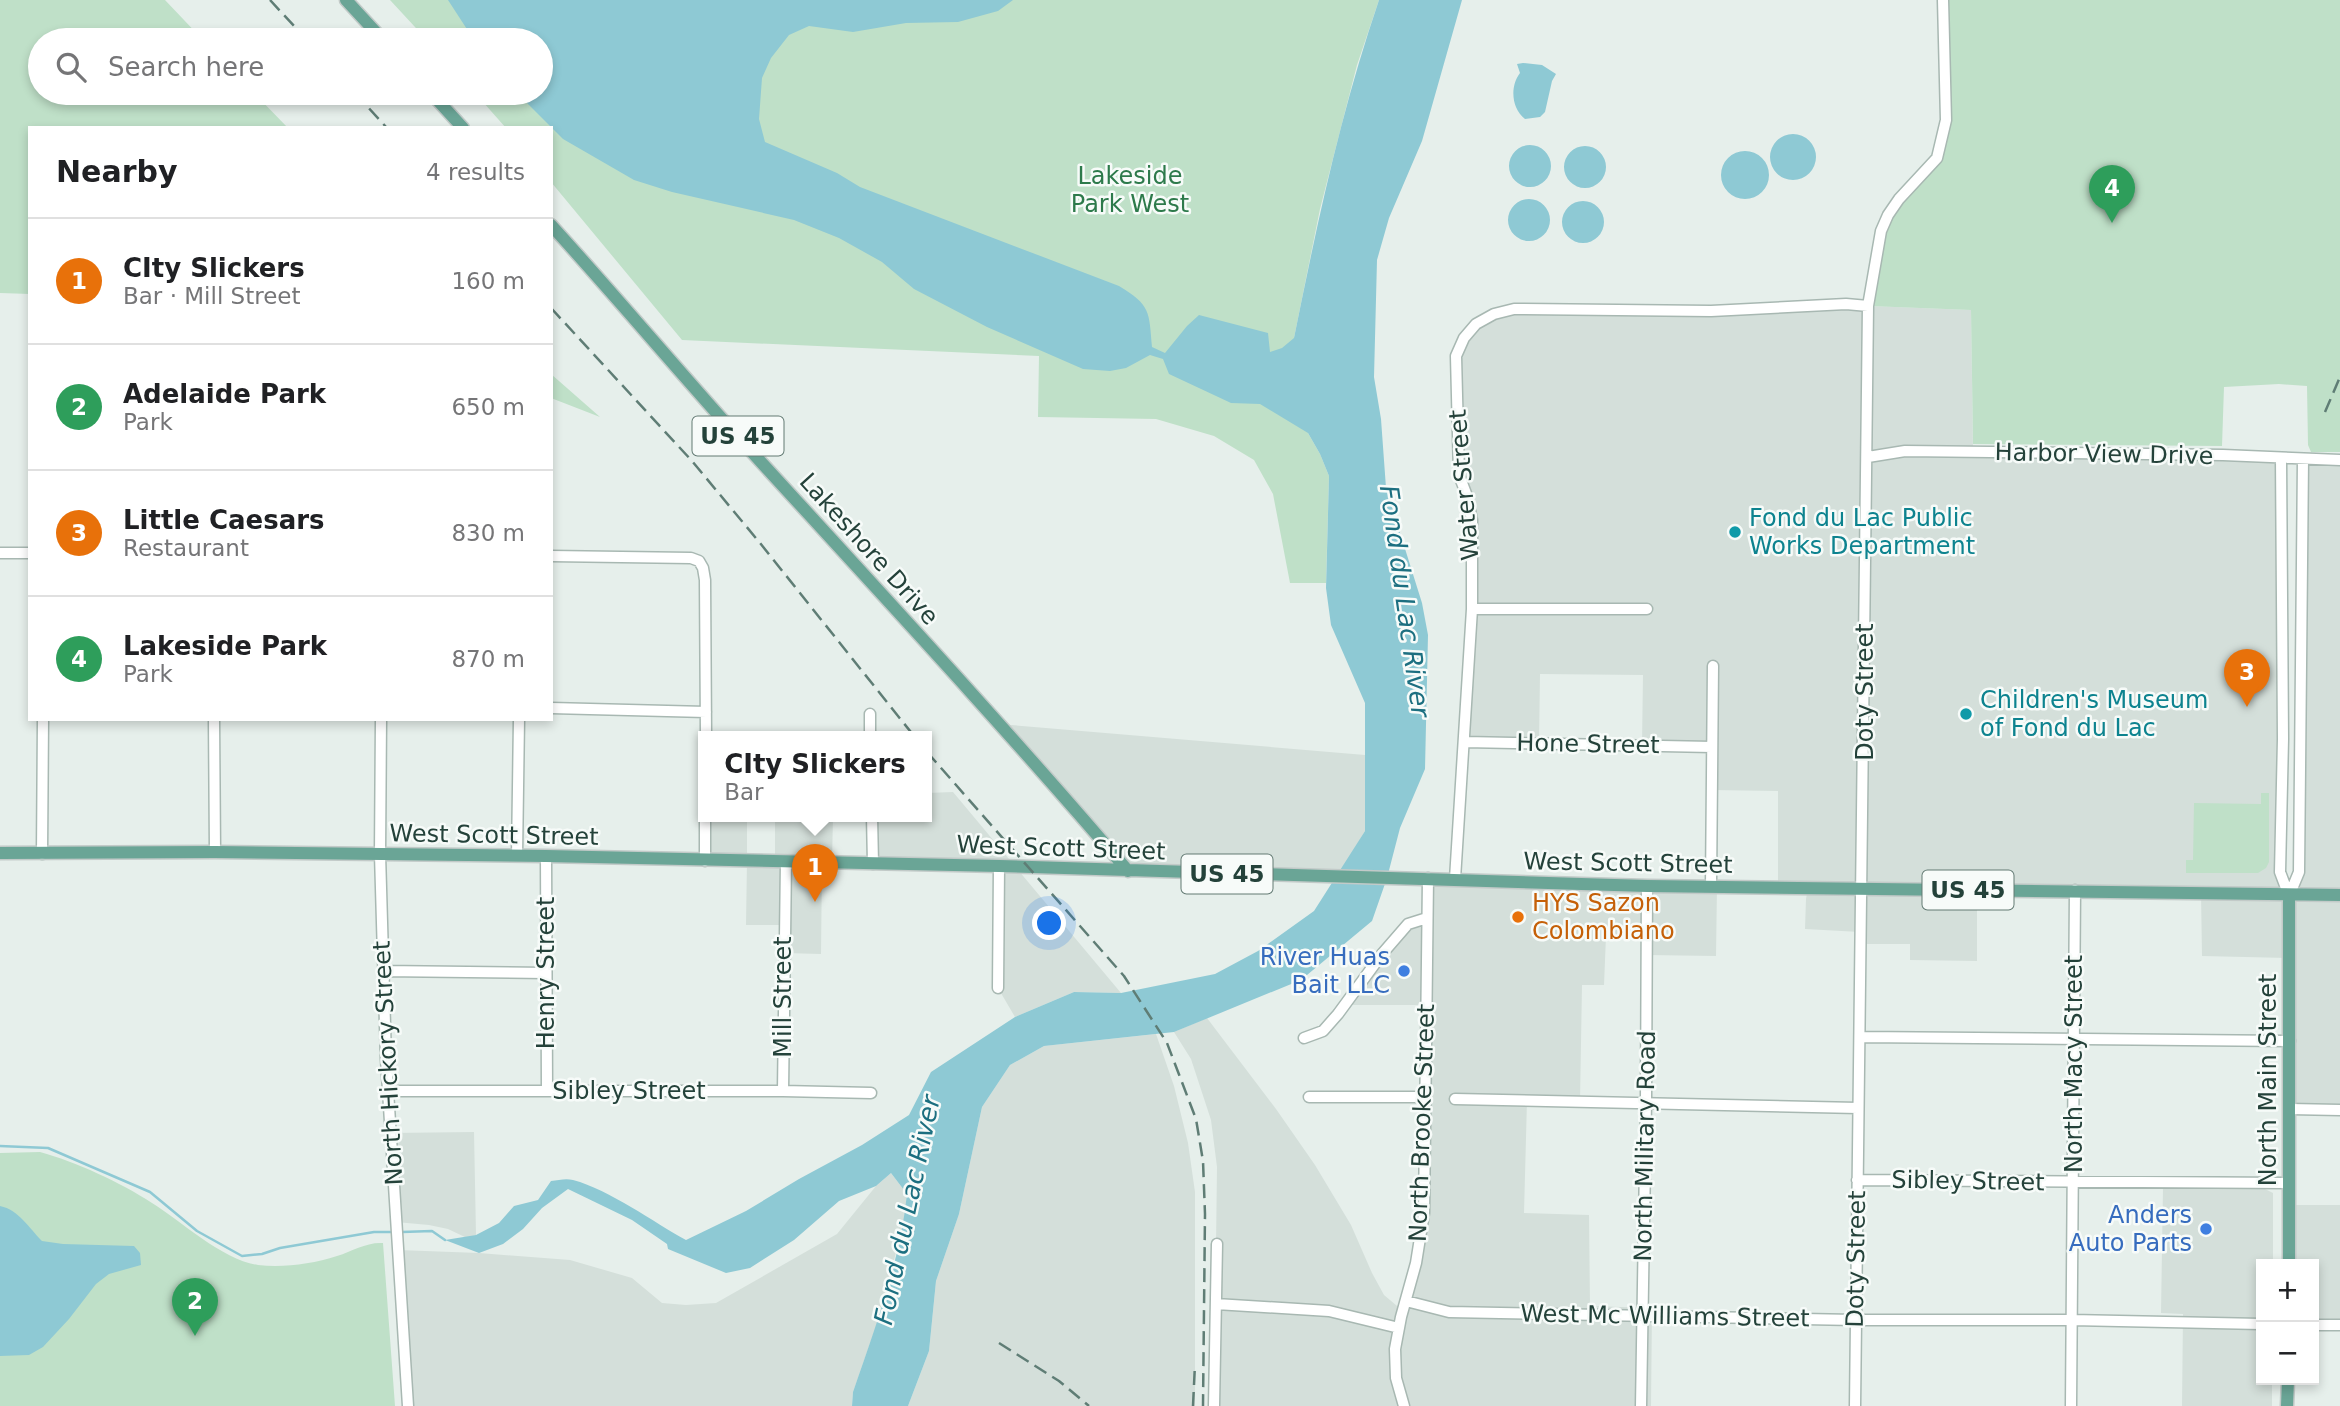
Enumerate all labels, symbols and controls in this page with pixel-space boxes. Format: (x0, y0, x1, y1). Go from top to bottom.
search box (28, 28, 553, 105)
icon: search (52, 48, 90, 86)
text: Search here (108, 52, 264, 82)
text: Nearby (56, 154, 178, 189)
text: 4 results (426, 159, 525, 185)
park label: Lakeside Park West (1071, 162, 1189, 218)
pin: 4 (2089, 165, 2135, 223)
text: CIty Slickers (123, 253, 305, 283)
text: 1 (71, 268, 87, 294)
text: 160 m (451, 268, 525, 294)
text: Bar · Mill Street (123, 283, 300, 309)
text: Adelaide Park (123, 379, 326, 409)
text: 2 (71, 394, 87, 420)
text: 650 m (451, 394, 525, 420)
street label: Water Street (1443, 408, 1485, 562)
text: Park (123, 409, 173, 435)
road number: US 45 (692, 416, 784, 456)
street label: Harbor View Drive (1994, 438, 2214, 470)
street label: Lakeshore Drive (794, 468, 944, 630)
water label: Fond du Lac River (1374, 483, 1436, 721)
place label: Fond du Lac Public Works Department (1749, 504, 1975, 560)
text: Little Caesars (123, 505, 325, 535)
text: 3 (71, 520, 87, 546)
text: 830 m (451, 520, 525, 546)
marker: Fond du Lac Public Works Department (1727, 524, 1743, 540)
text: Restaurant (123, 535, 249, 561)
street label: Doty Street (1851, 623, 1879, 761)
text: Lakeside Park (123, 631, 327, 661)
text: 4 (71, 646, 87, 672)
text: 870 m (451, 646, 525, 672)
pin: 3 (2224, 649, 2270, 707)
text: Park (123, 661, 173, 687)
place label: Children's Museum of Fond du Lac (1980, 686, 2208, 742)
marker: Children's Museum of Fond du Lac (1958, 706, 1974, 722)
street label: Hone Street (1516, 729, 1660, 759)
popup (698, 731, 932, 822)
text: CIty Slickers (724, 749, 906, 779)
text: Bar (724, 779, 764, 805)
street label: West Scott Street (389, 819, 599, 851)
street label: West Scott Street (956, 830, 1166, 866)
pin: 1 (792, 844, 838, 902)
street label: West Scott Street (1523, 847, 1733, 879)
road number: US 45 (1182, 854, 1272, 894)
road number: US 45 (1923, 870, 2014, 909)
place label: HYS Sazon Colombiano (1532, 889, 1675, 945)
street label: Henry Street (532, 897, 560, 1049)
your location (1032, 906, 1066, 940)
marker: HYS Sazon Colombiano (1510, 909, 1526, 925)
street label: Mill Street (769, 936, 797, 1058)
street label: North Hickory Street (368, 940, 408, 1186)
place label: River Huas Bait LLC (1260, 943, 1390, 999)
street label: North Macy Street (2060, 955, 2088, 1173)
marker: River Huas Bait LLC (1396, 963, 1412, 979)
street label: North Main Street (2254, 974, 2282, 1186)
street label: North Brooke Street (1404, 1003, 1440, 1243)
street label: North Military Road (1629, 1030, 1661, 1262)
street label: Sibley Street (552, 1077, 706, 1105)
water label: Fond du Lac River (868, 1090, 946, 1327)
street label: Sibley Street (1891, 1166, 2045, 1196)
street label: Doty Street (1841, 1190, 1871, 1328)
place label: Anders Auto Parts (2069, 1201, 2192, 1257)
marker: Anders Auto Parts (2198, 1221, 2214, 1237)
map controls (2256, 1259, 2319, 1385)
button: + (2256, 1259, 2319, 1322)
pin: 2 (172, 1278, 218, 1336)
street label: West Mc Williams Street (1520, 1299, 1810, 1333)
button: − (2256, 1322, 2319, 1385)

